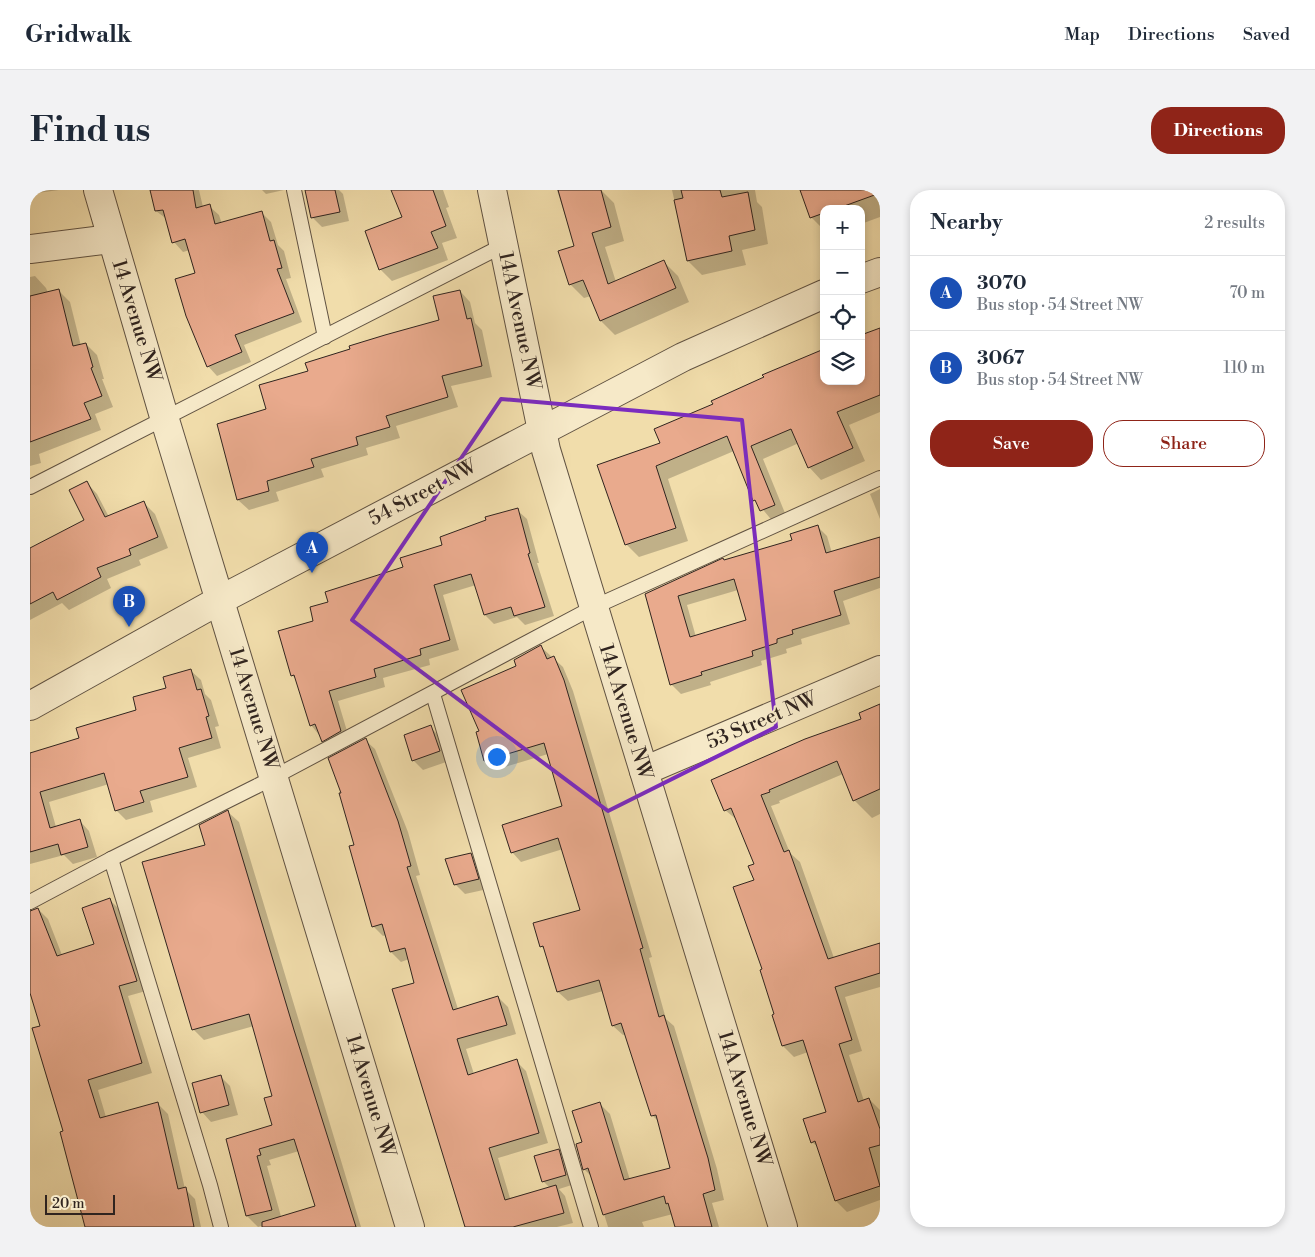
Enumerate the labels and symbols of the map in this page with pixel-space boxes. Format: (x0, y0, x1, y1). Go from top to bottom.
street label: 14A Avenue NW (492, 250, 546, 393)
street label: 14 Avenue NW (105, 257, 167, 386)
street label: 54 Street NW (365, 454, 482, 532)
pin: A (296, 532, 328, 573)
pin: B (113, 586, 145, 627)
street label: 14A Avenue NW (592, 641, 658, 784)
street label: 14 Avenue NW (222, 645, 284, 774)
street label: 53 Street NW (703, 686, 822, 755)
your location (484, 744, 510, 770)
street label: 14A Avenue NW (711, 1028, 777, 1171)
street label: 14 Avenue NW (339, 1032, 401, 1161)
scale bar (45, 1192, 115, 1215)

